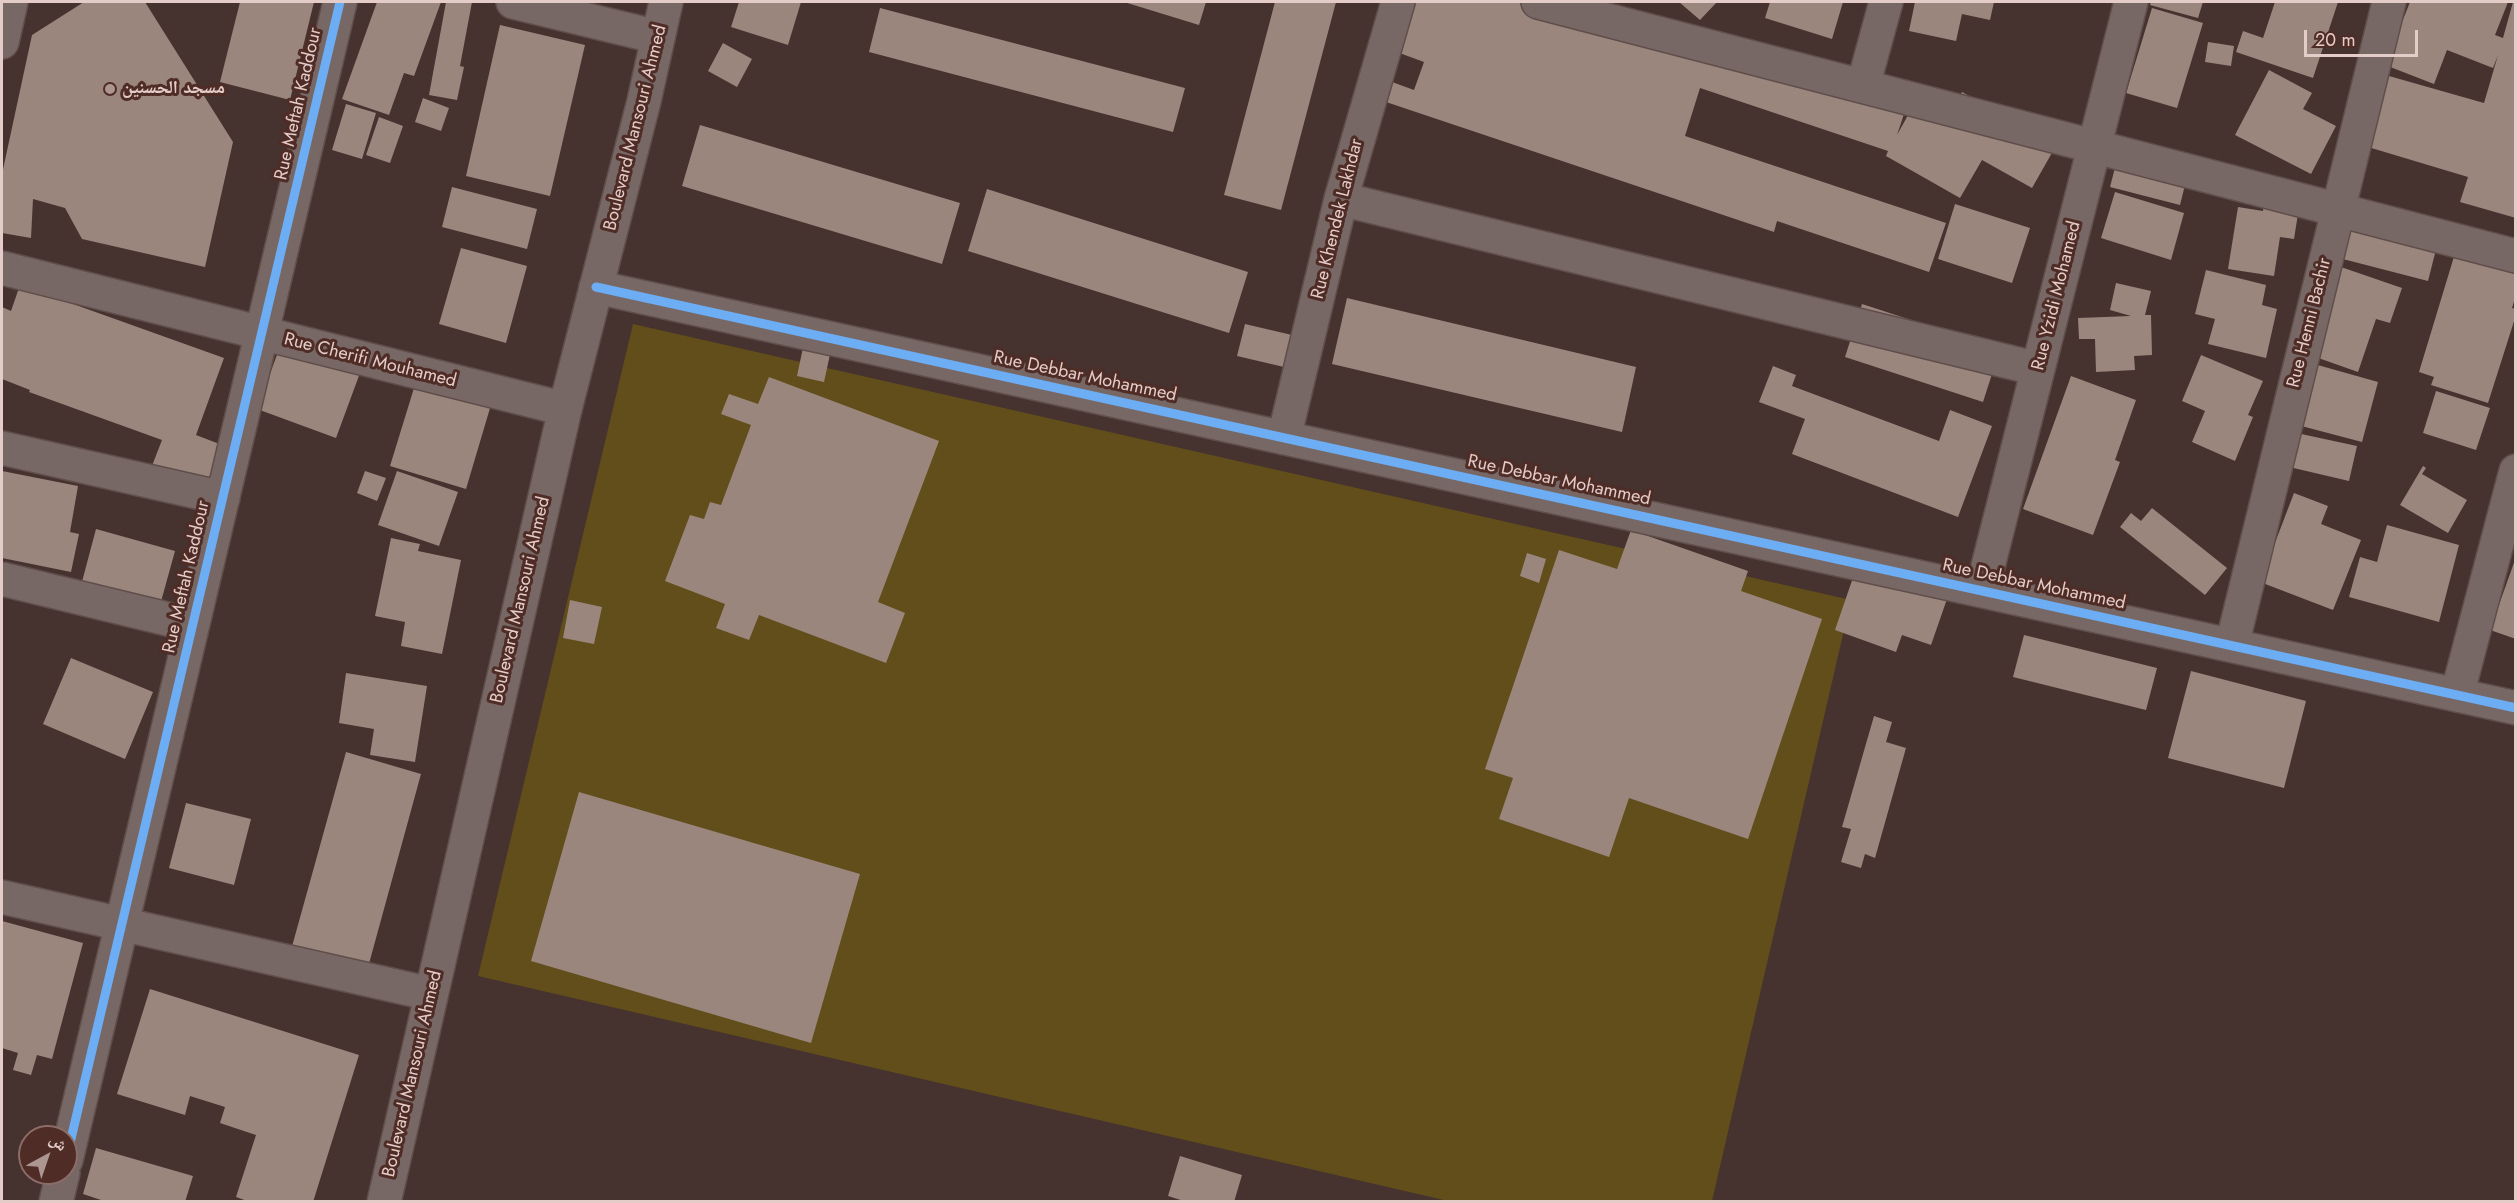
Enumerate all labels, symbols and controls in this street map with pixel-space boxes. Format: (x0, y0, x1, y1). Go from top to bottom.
scale bar (2307, 18, 2421, 56)
street label: Boulevard Mansouri Ahmed (600, 23, 672, 233)
street label: Rue Meftah Kaddour (271, 26, 327, 182)
text: 20 m (2315, 27, 2355, 53)
place label: مسجد الحسنين (122, 78, 225, 100)
marker: مسجد الحسنين (103, 82, 117, 96)
street label: Rue Khendek Lakhdar (1308, 137, 1368, 301)
street label: Rue Yzidi Mohamed (2028, 219, 2086, 373)
street label: Rue Henni Bachir (2283, 256, 2337, 390)
street label: Rue Cherifi Mouhamed (282, 329, 458, 393)
street label: Rue Debbar Mohammed (991, 347, 1179, 407)
street label: Rue Debbar Mohammed (1465, 451, 1653, 511)
street label: Boulevard Mansouri Ahmed (487, 495, 555, 705)
street label: Rue Meftah Kaddour (159, 499, 215, 655)
street label: Rue Debbar Mohammed (1940, 555, 2128, 615)
street label: Boulevard Mansouri Ahmed (379, 969, 447, 1179)
north arrow (18, 1125, 78, 1185)
text: ش (45, 1128, 72, 1157)

